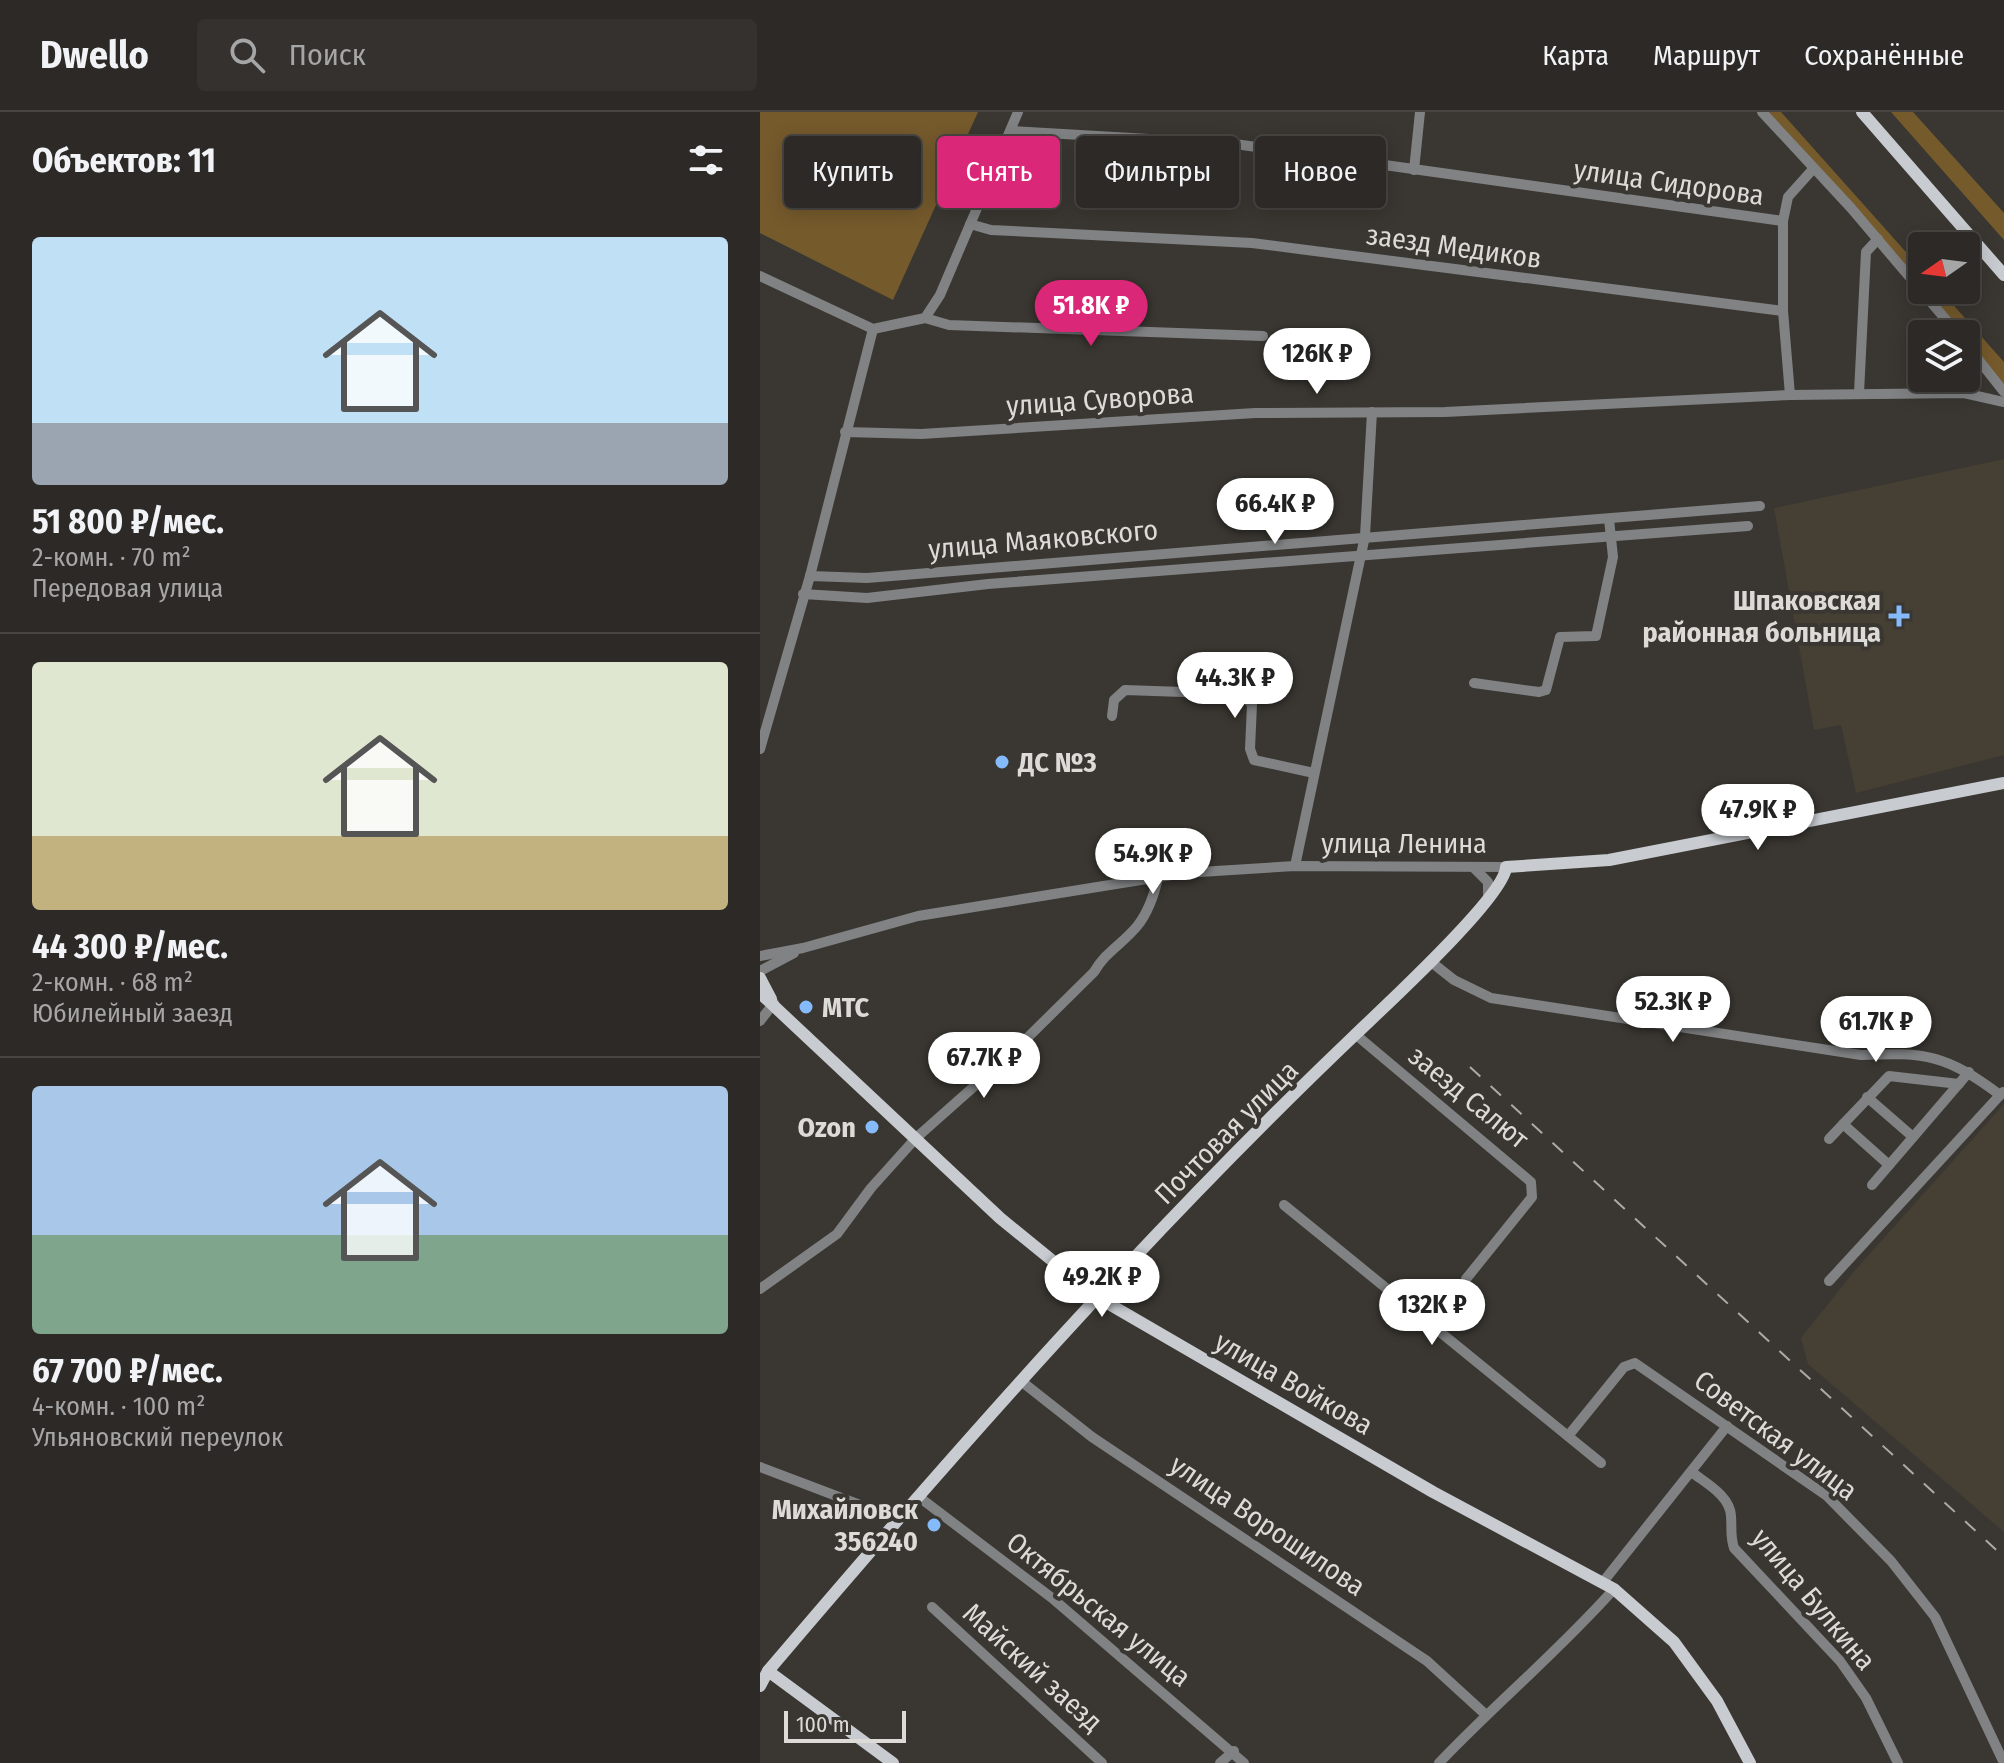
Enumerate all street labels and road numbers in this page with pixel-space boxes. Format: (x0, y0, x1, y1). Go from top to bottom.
street label: улица Сидорова (1572, 153, 1766, 212)
street label: заезд Медиков (1364, 218, 1543, 275)
street label: улица Суворова (1005, 376, 1195, 423)
street label: улица Маяковского (927, 513, 1159, 566)
street label: улица Ленина (1321, 827, 1487, 860)
street label: заезд Салют (1402, 1039, 1536, 1156)
street label: Почтовая улица (1148, 1054, 1305, 1211)
street label: улица Войкова (1209, 1325, 1379, 1442)
street label: Советская улица (1688, 1363, 1864, 1507)
street label: улица Ворошилова (1164, 1448, 1371, 1603)
street label: улица Булкина (1745, 1522, 1882, 1677)
street label: Октябрьская улица (1000, 1525, 1197, 1694)
street label: Майский заезд (956, 1596, 1109, 1738)

